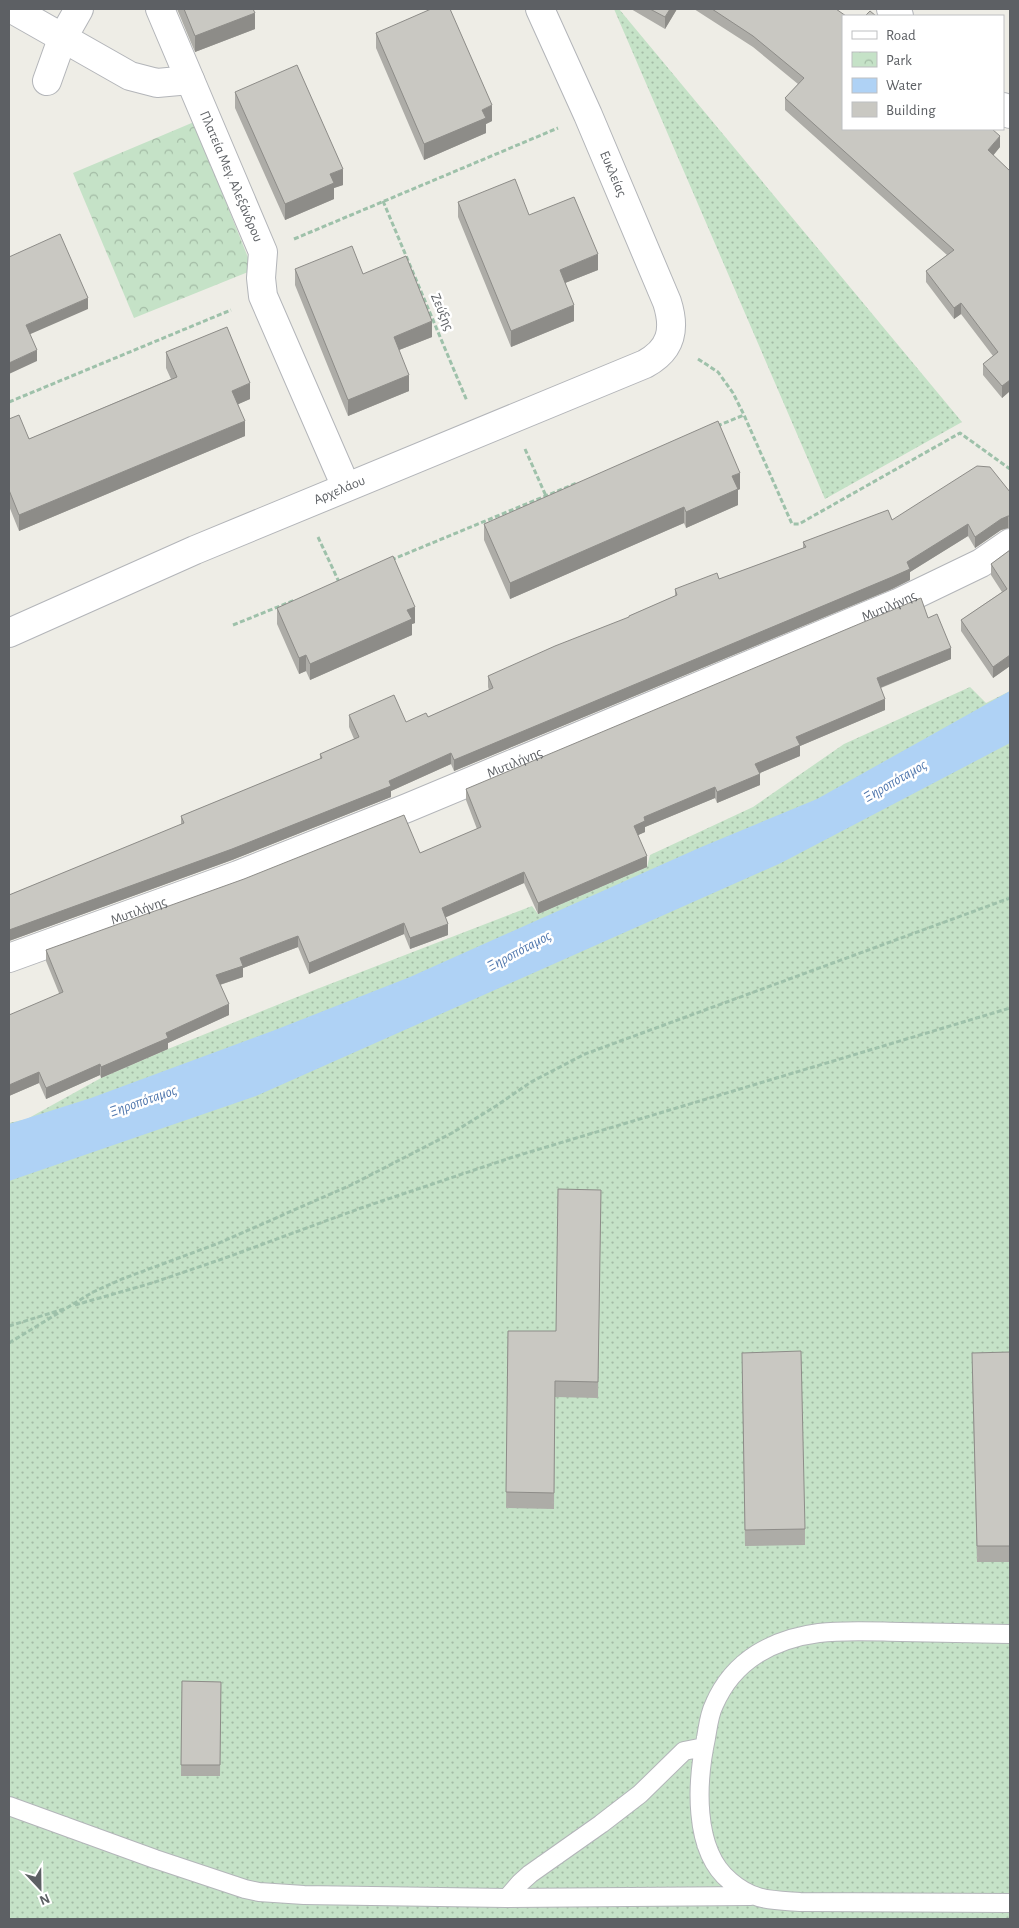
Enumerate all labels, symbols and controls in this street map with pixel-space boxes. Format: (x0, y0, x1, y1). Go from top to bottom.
legend (842, 15, 1004, 130)
text: Road (886, 28, 916, 43)
text: Park (886, 53, 912, 68)
text: Water (886, 78, 922, 93)
text: Building (886, 103, 936, 118)
street label: Πλατεία Μεγ. Αλεξάνδρου (197, 109, 265, 244)
street label: Ευκλείας (597, 149, 629, 200)
street label: Ζεύξης (428, 291, 456, 333)
street label: Αρχελάου (312, 473, 367, 507)
street label: Μυτιλήνης (860, 588, 919, 624)
street label: Μυτιλήνης (485, 745, 545, 781)
water label: Ξηροπόταμος (861, 757, 930, 805)
street label: Μυτιλήνης (109, 894, 169, 928)
water label: Ξηροπόταμος (484, 927, 554, 974)
water label: Ξηροπόταμος (107, 1082, 179, 1120)
north arrow (15, 1863, 65, 1913)
text: N (37, 1891, 52, 1907)

